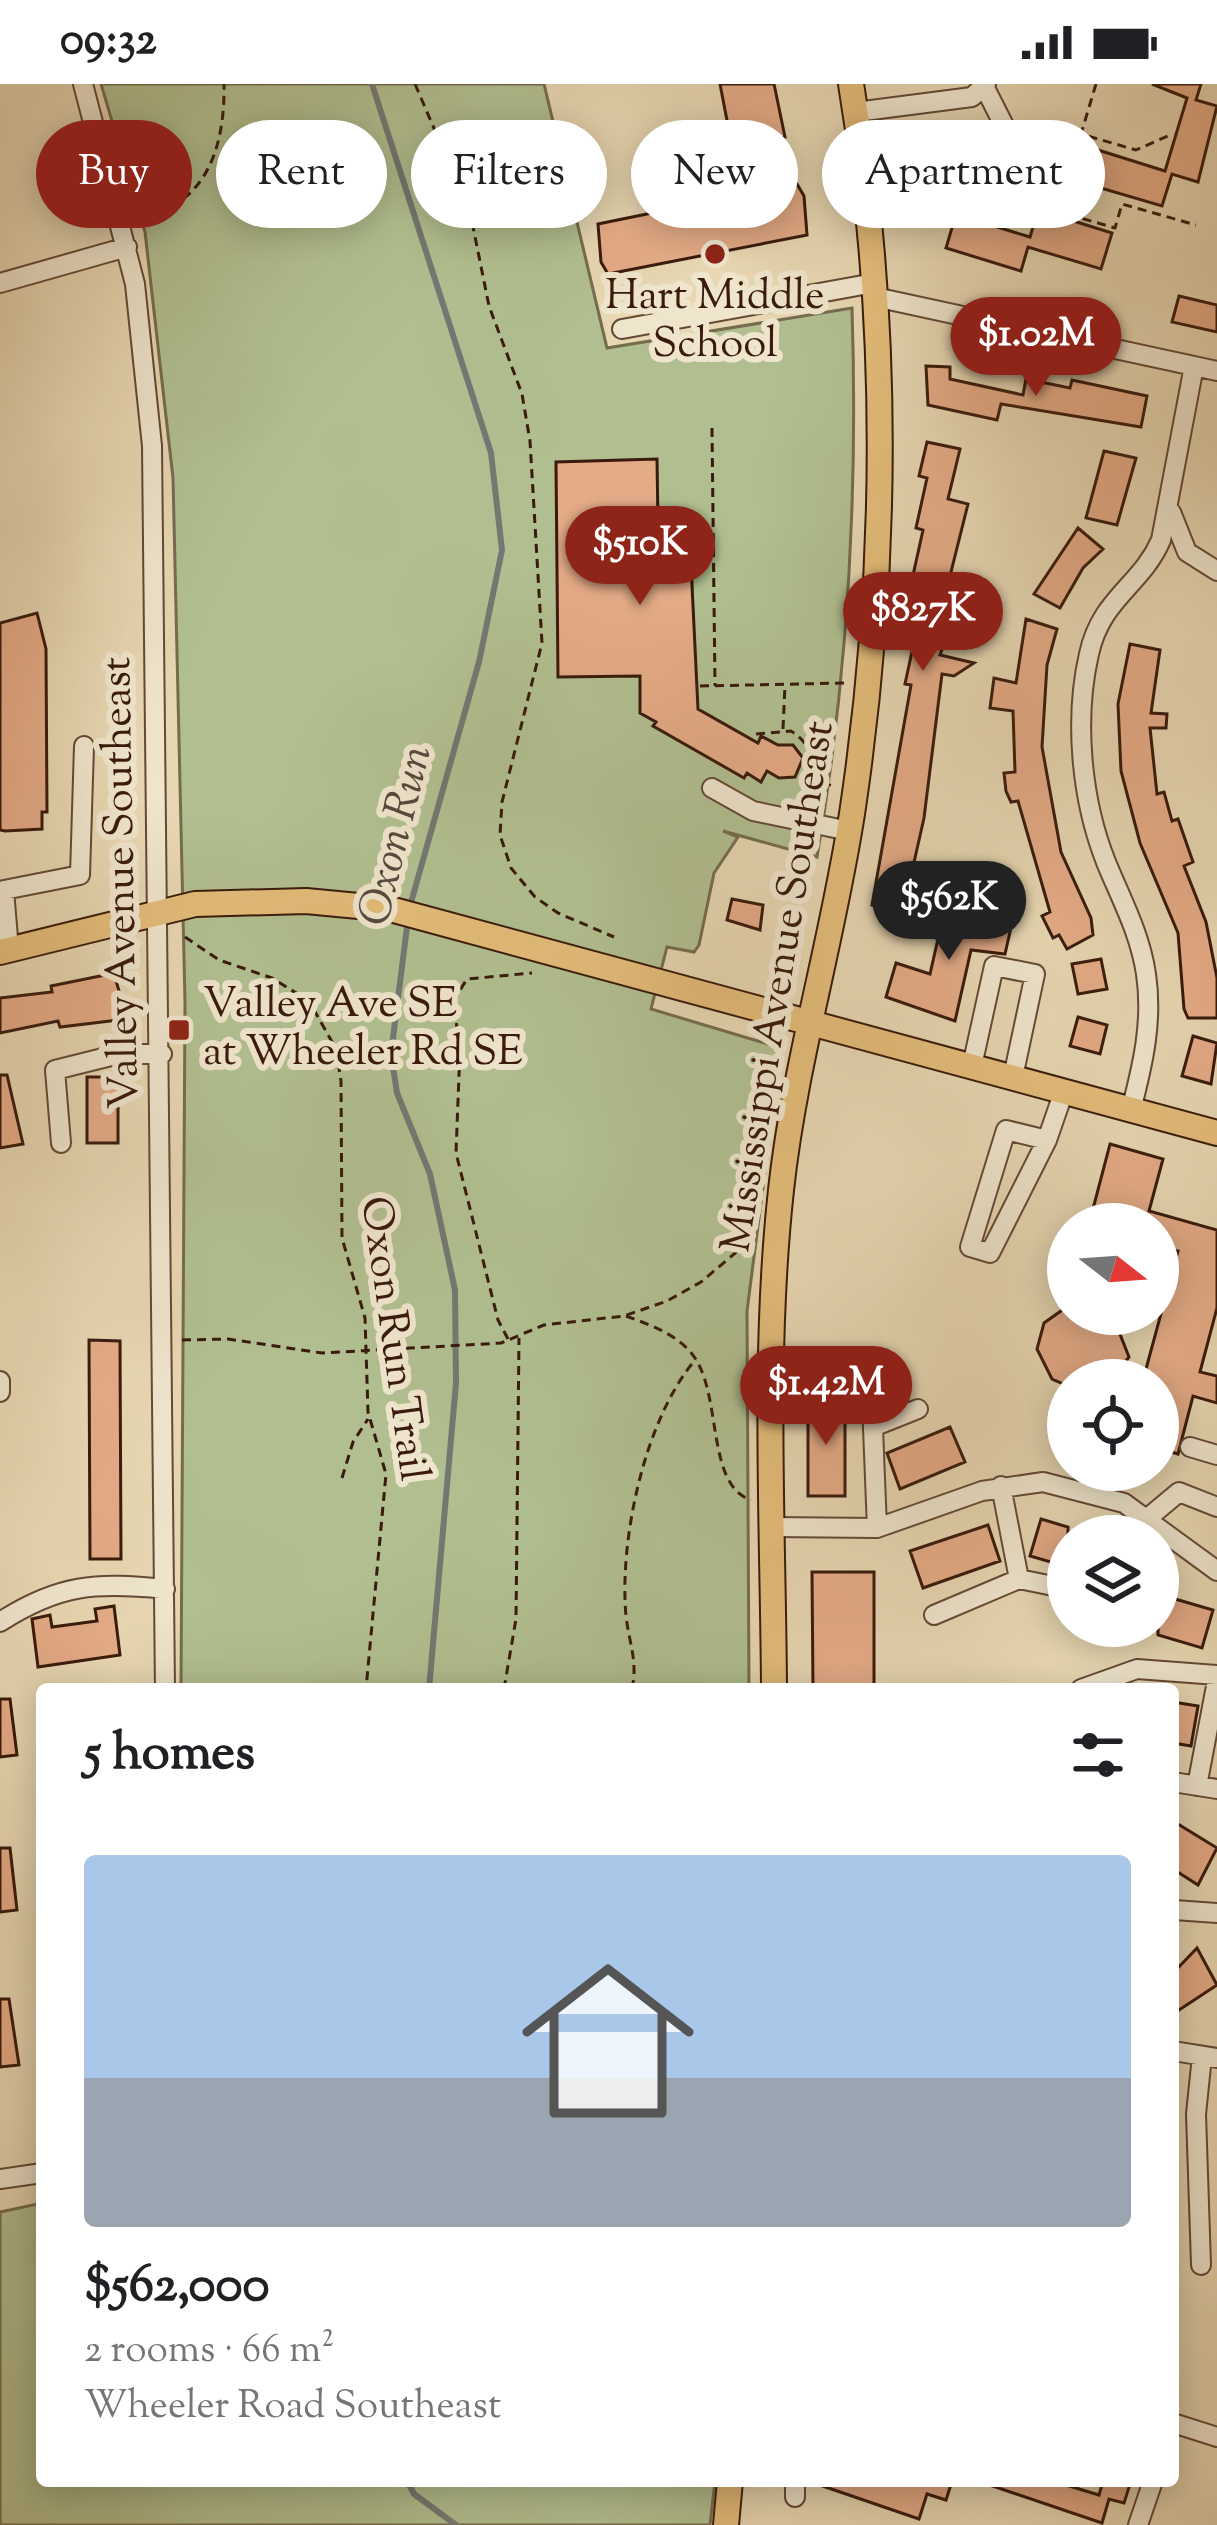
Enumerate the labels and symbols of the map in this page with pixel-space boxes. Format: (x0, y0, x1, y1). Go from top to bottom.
marker: Hart Middle School (702, 241, 728, 267)
place label: Hart Middle School (605, 268, 825, 376)
pin: $1.02M (938, 297, 1134, 399)
pin: $510K (556, 506, 724, 608)
pin: $827K (839, 572, 1007, 674)
street label: Valley Avenue Southeast (89, 656, 157, 1110)
street label: Mississippi Avenue Southeast (708, 717, 852, 1257)
water label: Oxon Run (344, 739, 452, 933)
pin: $562K (865, 861, 1033, 963)
place label: Valley Ave SE at Wheeler Rd SE (203, 976, 523, 1084)
marker: Valley Ave SE at Wheeler Rd SE (166, 1017, 192, 1043)
street label: Oxon Run Trail (342, 1193, 442, 1485)
north arrow (1047, 1203, 1179, 1335)
pin: $1.42M (728, 1346, 924, 1448)

